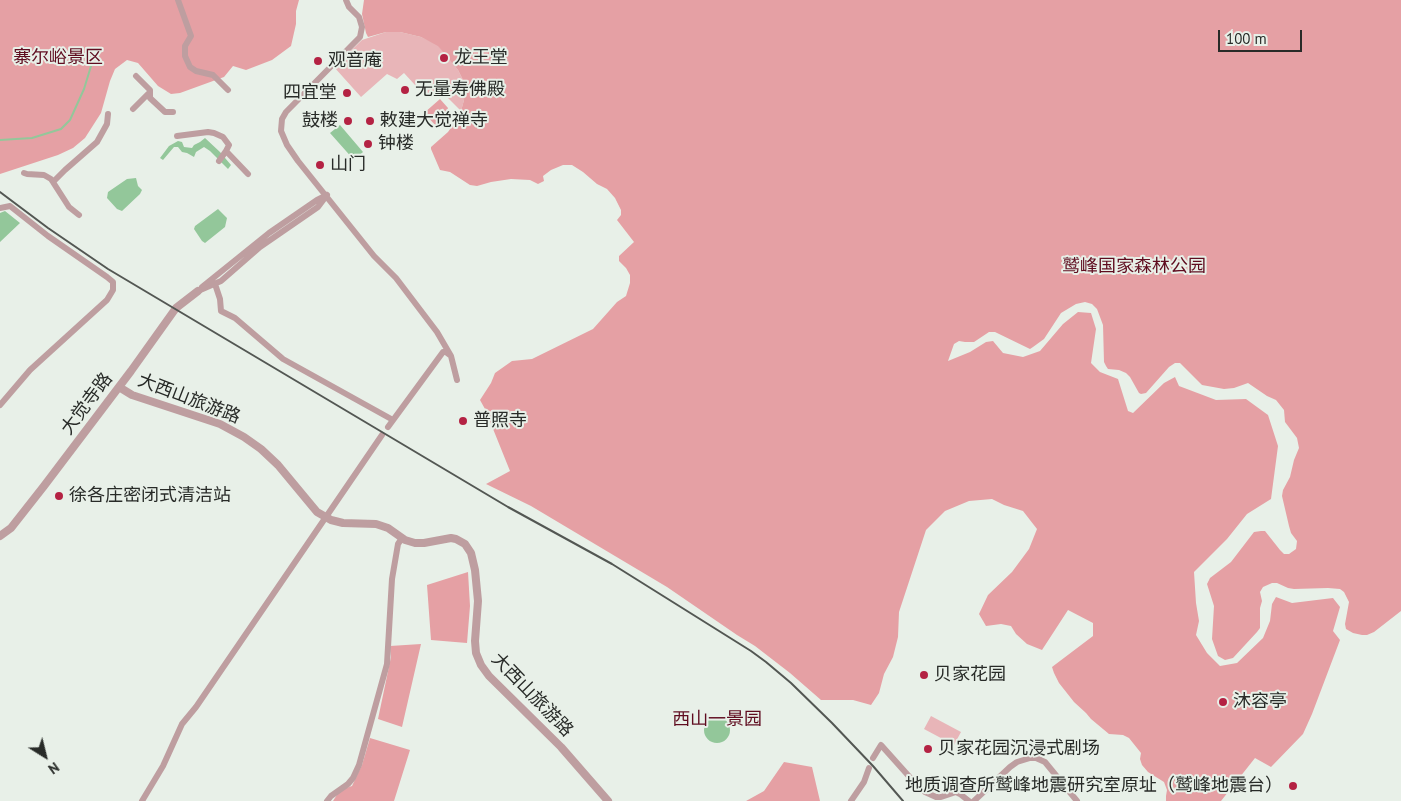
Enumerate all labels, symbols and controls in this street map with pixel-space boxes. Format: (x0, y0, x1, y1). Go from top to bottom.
scale bar (1221, 20, 1305, 52)
text: 100 m (1226, 29, 1267, 48)
park label: 寨尔峪景区 (13, 47, 103, 69)
place label: 龙王堂 (454, 47, 508, 69)
place label: 观音庵 (328, 50, 382, 72)
marker: 龙王堂 (438, 52, 450, 64)
marker: 观音庵 (312, 55, 324, 67)
place label: 无量寿佛殿 (415, 79, 505, 101)
place label: 四宜堂 (283, 82, 337, 104)
marker: 无量寿佛殿 (399, 84, 411, 96)
marker: 四宜堂 (341, 87, 353, 99)
place label: 鼓楼 (302, 110, 338, 132)
place label: 敕建大觉禅寺 (380, 110, 488, 132)
marker: 鼓楼 (342, 115, 354, 127)
marker: 敕建大觉禅寺 (364, 115, 376, 127)
place label: 钟楼 (378, 133, 414, 155)
marker: 钟楼 (362, 138, 374, 150)
place label: 山门 (330, 154, 366, 176)
marker: 山门 (314, 159, 326, 171)
park label: 鹫峰国家森林公园 (1062, 256, 1206, 278)
street label: 大觉寺路 (57, 369, 117, 439)
street label: 大西山旅游路 (135, 370, 243, 428)
place label: 普照寺 (473, 410, 527, 432)
marker: 普照寺 (457, 415, 469, 427)
place label: 徐各庄密闭式清洁站 (69, 485, 231, 507)
marker: 徐各庄密闭式清洁站 (53, 490, 65, 502)
street label: 大西山旅游路 (487, 649, 577, 741)
place label: 贝家花园 (934, 664, 1006, 686)
marker: 贝家花园 (918, 669, 930, 681)
place label: 沐容亭 (1233, 691, 1287, 713)
marker: 沐容亭 (1217, 696, 1229, 708)
park label: 西山一景园 (672, 709, 762, 731)
north arrow (20, 731, 70, 781)
place label: 贝家花园沉浸式剧场 (938, 738, 1100, 760)
marker: 贝家花园沉浸式剧场 (922, 743, 934, 755)
text: N (45, 758, 63, 778)
place label: 地质调查所鹫峰地震研究室原址（鹫峰地震台） (905, 775, 1283, 797)
marker: 地质调查所鹫峰地震研究室原址（鹫峰地震台） (1287, 780, 1299, 792)

